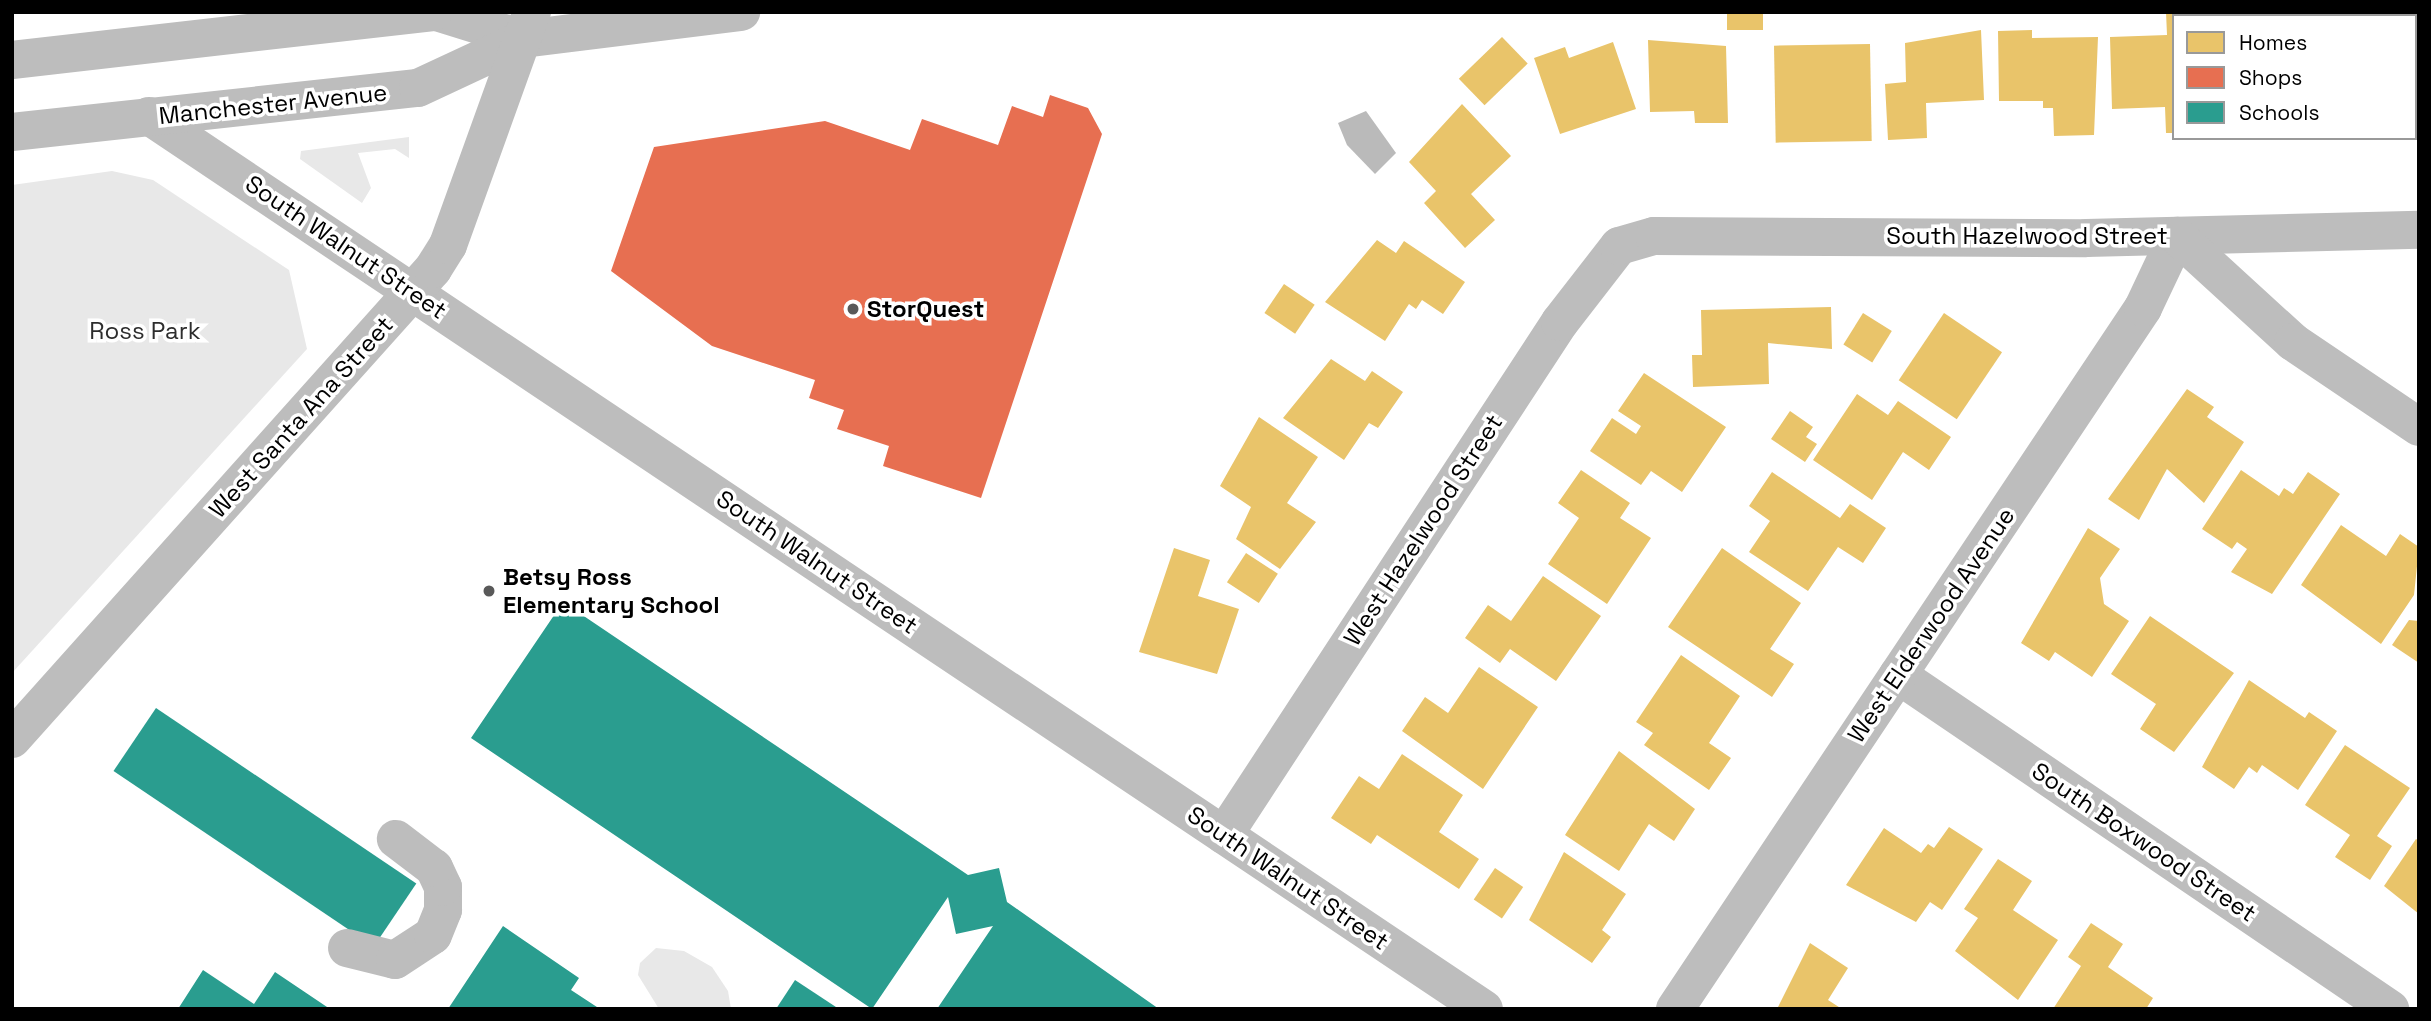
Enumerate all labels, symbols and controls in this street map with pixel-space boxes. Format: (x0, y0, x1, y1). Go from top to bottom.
legend (2172, 14, 2417, 140)
text: Homes (2239, 29, 2307, 56)
text: Shops (2239, 64, 2302, 91)
street label: Manchester Avenue (157, 78, 389, 130)
text: Schools (2239, 99, 2319, 126)
street label: South Walnut Street (240, 169, 452, 325)
street label: South Hazelwood Street (1886, 222, 2168, 250)
place label: StorQuest (867, 295, 984, 323)
marker: StorQuest (845, 301, 861, 317)
street label: West Santa Ana Street (203, 310, 399, 524)
park label: Ross Park (89, 317, 201, 345)
street label: West Hazelwood Street (1337, 409, 1509, 651)
street label: South Walnut Street (711, 484, 923, 640)
street label: West Elderwood Avenue (1841, 502, 2021, 748)
place label: Betsy Ross Elementary School (503, 563, 720, 619)
marker: Betsy Ross Elementary School (481, 583, 497, 599)
street label: South Boxwood Street (2027, 756, 2261, 928)
street label: South Walnut Street (1182, 800, 1394, 956)

